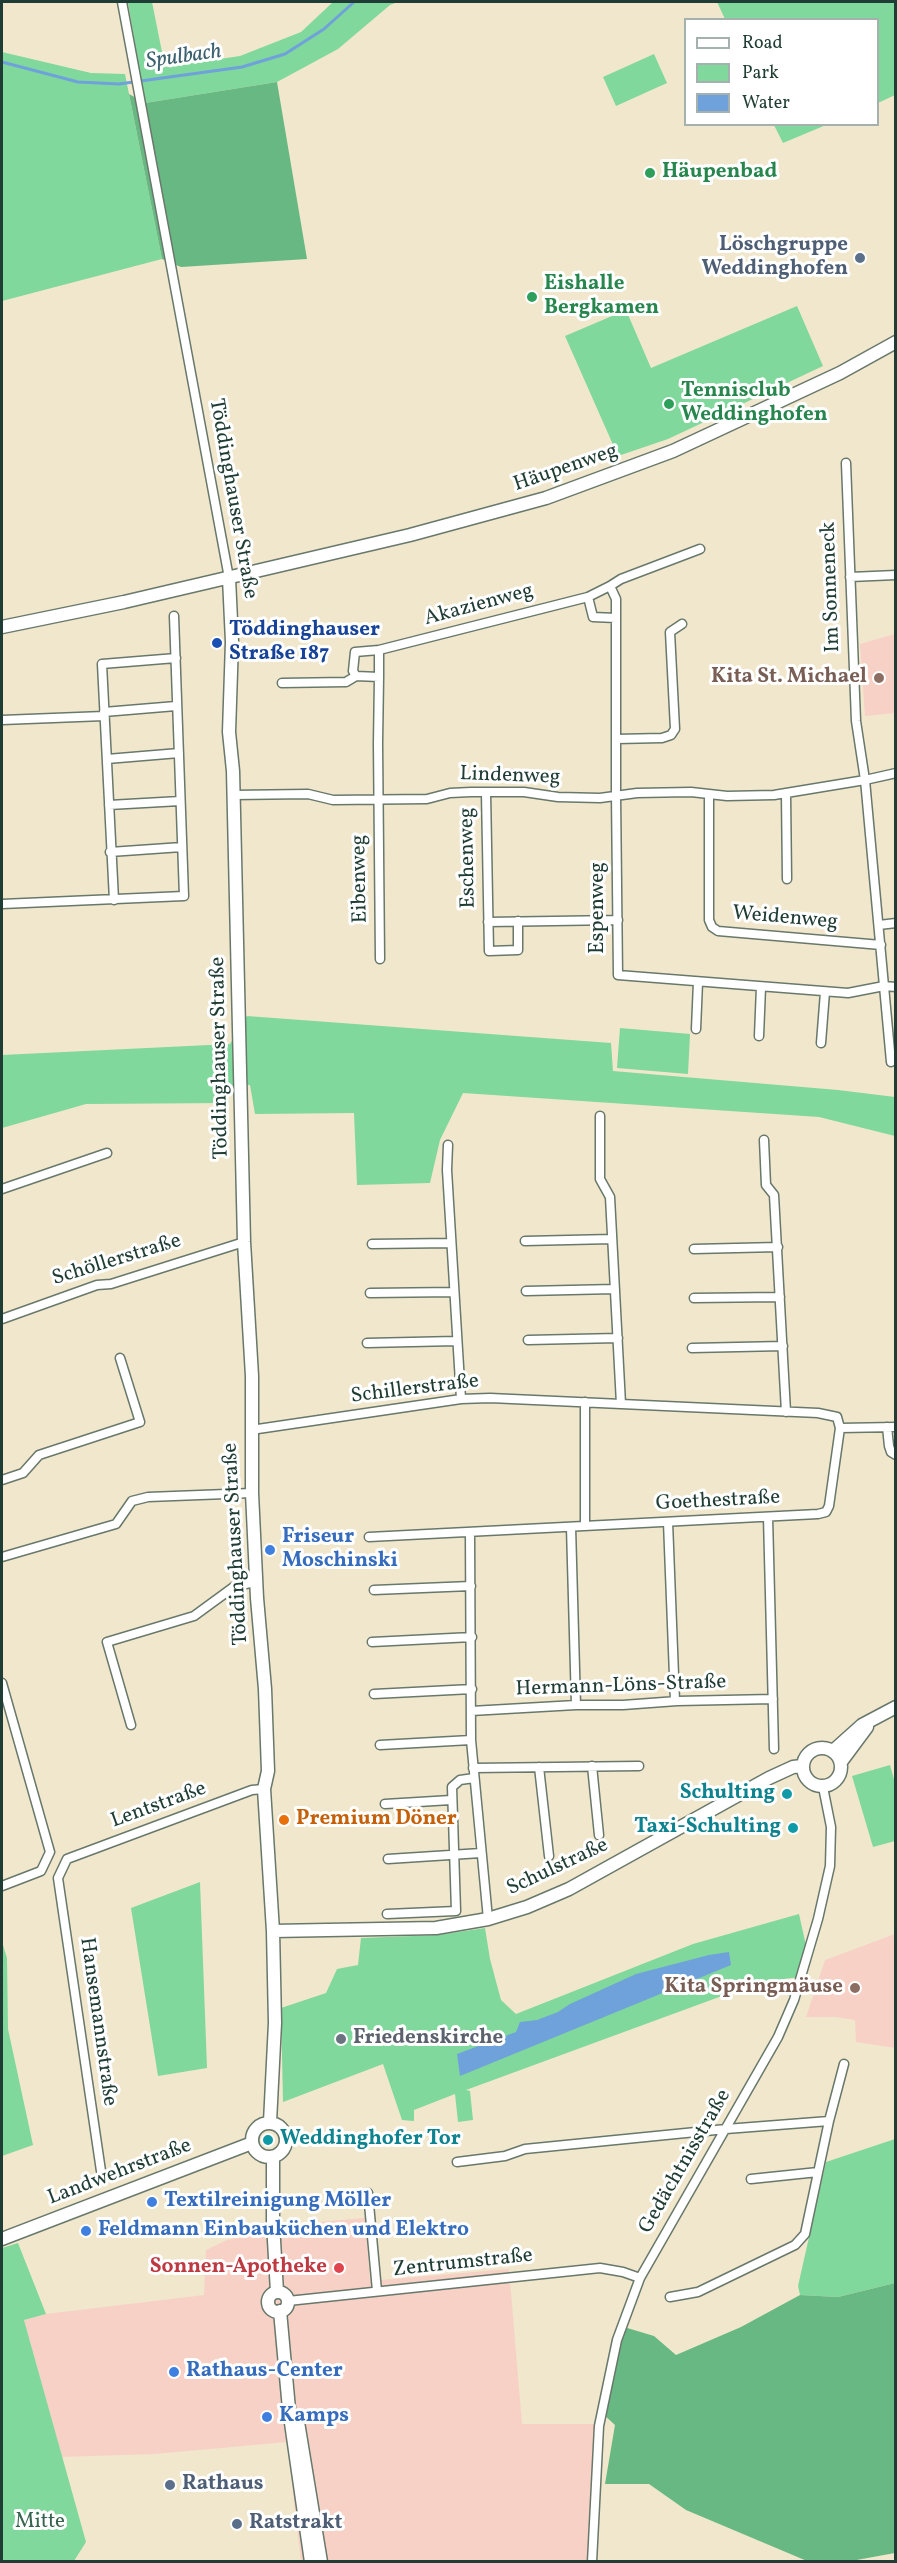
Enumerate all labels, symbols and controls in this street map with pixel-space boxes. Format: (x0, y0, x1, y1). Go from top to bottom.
legend (684, 18, 879, 126)
text: Road (742, 31, 783, 56)
water label: Spulbach (145, 40, 223, 76)
text: Park (742, 61, 779, 86)
text: Water (742, 91, 790, 116)
place label: Häupenbad (662, 160, 777, 186)
marker: Häupenbad (643, 166, 657, 180)
place label: Löschgruppe Weddinghofen (701, 233, 848, 283)
marker: Löschgruppe Weddinghofen (853, 251, 867, 265)
place label: Eishalle Bergkamen (544, 272, 659, 322)
marker: Eishalle Bergkamen (525, 290, 539, 304)
place label: Tennisclub Weddinghofen (681, 379, 828, 429)
street label: Töddinghauser Straße (202, 397, 262, 601)
marker: Tennisclub Weddinghofen (662, 397, 676, 411)
street label: Häupenweg (511, 439, 621, 499)
street label: Im Sonneneck (817, 521, 847, 653)
street label: Akazienweg (422, 579, 536, 633)
place label: Töddinghauser Straße 187 (229, 618, 380, 668)
marker: Töddinghauser Straße 187 (210, 636, 224, 650)
place label: Kita St. Michael (711, 665, 867, 691)
marker: Kita St. Michael (872, 671, 886, 685)
street label: Lindenweg (459, 763, 561, 791)
street label: Eschenweg (456, 807, 482, 909)
street label: Eibenweg (348, 834, 374, 924)
street label: Espenweg (586, 862, 612, 954)
street label: Weidenweg (731, 902, 839, 936)
street label: Töddinghauser Straße (207, 956, 235, 1160)
street label: Schöllerstraße (50, 1229, 184, 1293)
street label: Schillerstraße (350, 1370, 480, 1410)
street label: Töddinghauser Straße (219, 1442, 255, 1646)
street label: Goethestraße (655, 1486, 781, 1518)
place label: Friseur Moschinski (282, 1525, 398, 1575)
marker: Friseur Moschinski (263, 1543, 277, 1557)
street label: Hermann-Löns-Straße (515, 1671, 727, 1703)
street label: Lentstraße (108, 1777, 210, 1835)
place label: Schulting (680, 1781, 775, 1807)
marker: Schulting (780, 1787, 794, 1801)
place label: Premium Döner (296, 1807, 457, 1833)
marker: Premium Döner (277, 1813, 291, 1827)
place label: Taxi-Schulting (634, 1815, 781, 1841)
marker: Taxi-Schulting (786, 1821, 800, 1835)
street label: Schulstraße (503, 1834, 613, 1902)
street label: Hansemannstraße (73, 1936, 121, 2108)
place label: Kita Springmäuse (664, 1975, 843, 2001)
marker: Kita Springmäuse (848, 1981, 862, 1995)
place label: Friedenskirche (353, 2026, 503, 2052)
marker: Friedenskirche (334, 2032, 348, 2046)
street label: Gedächtnisstraße (635, 2085, 737, 2239)
place label: Weddinghofer Tor (280, 2127, 461, 2153)
marker: Weddinghofer Tor (261, 2133, 275, 2147)
street label: Landwehrstraße (45, 2134, 195, 2212)
place label: Textilreinigung Möller (164, 2189, 391, 2215)
marker: Textilreinigung Möller (145, 2195, 159, 2209)
place label: Feldmann Einbauküchen und Elektro (98, 2218, 469, 2244)
marker: Feldmann Einbauküchen und Elektro (79, 2224, 93, 2238)
street label: Zentrumstraße (392, 2244, 534, 2284)
place label: Sonnen-Apotheke (150, 2255, 327, 2281)
marker: Sonnen-Apotheke (332, 2261, 346, 2275)
place label: Rathaus-Center (186, 2359, 343, 2385)
marker: Rathaus-Center (167, 2365, 181, 2379)
place label: Kamps (279, 2404, 349, 2430)
marker: Kamps (260, 2410, 274, 2424)
place label: Rathaus (182, 2472, 263, 2498)
marker: Rathaus (163, 2478, 177, 2492)
park label: Mitte (15, 2510, 65, 2536)
place label: Ratstrakt (249, 2511, 342, 2537)
marker: Ratstrakt (230, 2517, 244, 2531)

